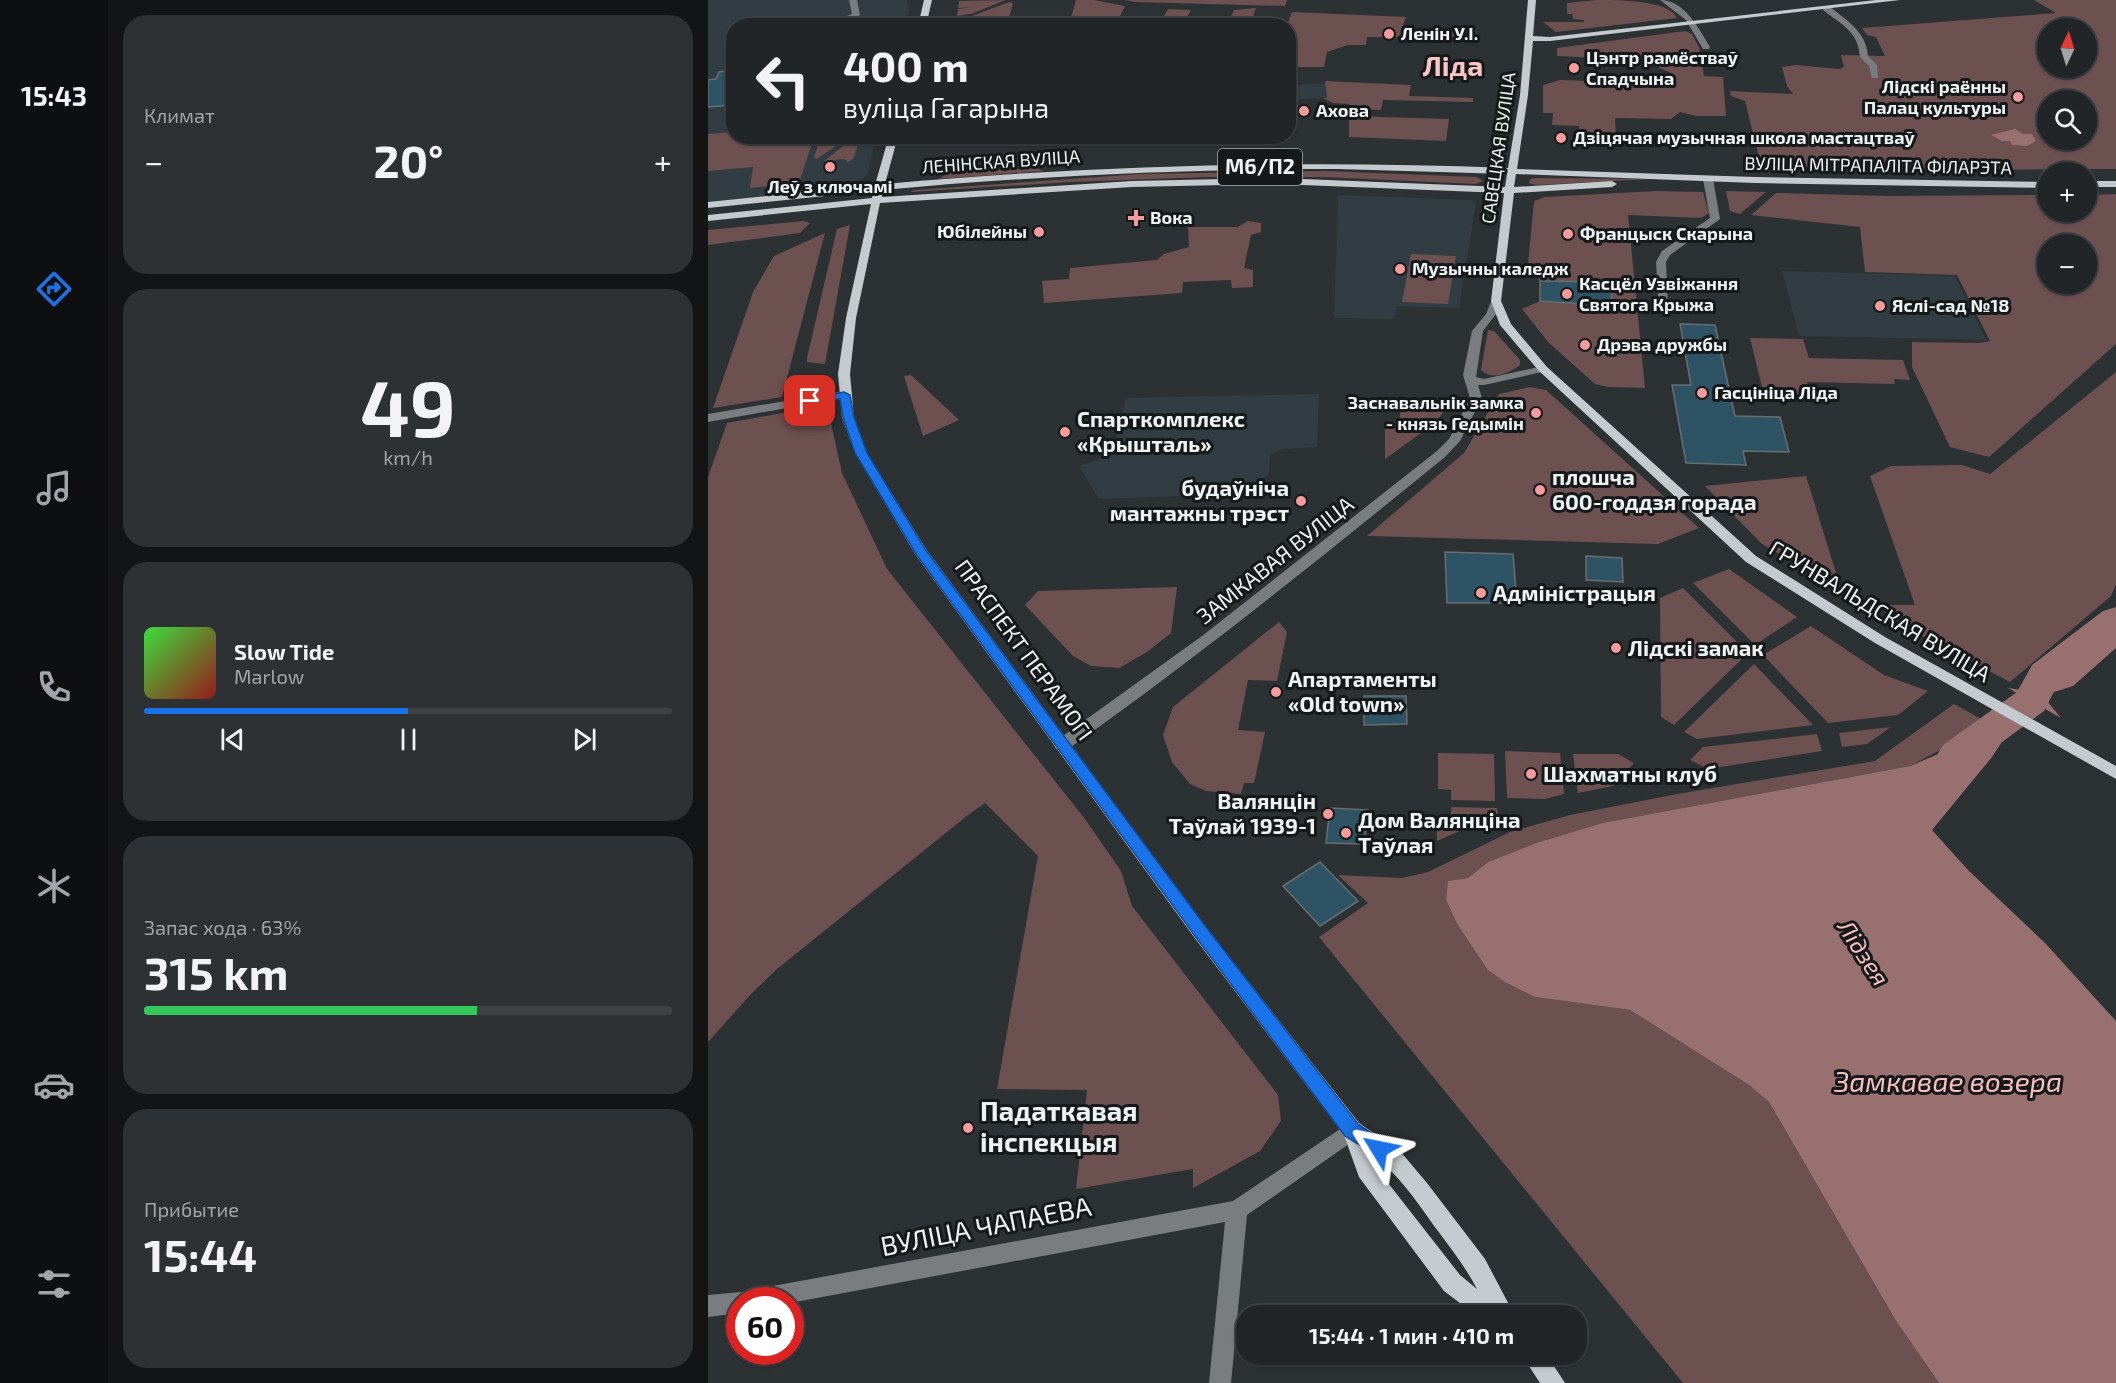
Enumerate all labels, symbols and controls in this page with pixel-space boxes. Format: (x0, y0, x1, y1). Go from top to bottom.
north arrow (2037, 18, 2097, 78)
map controls (2037, 18, 2097, 294)
place label: Ленін У.І. (1401, 22, 1478, 44)
marker: Ленін У.І. (1382, 27, 1396, 41)
text: 400 m (843, 40, 969, 90)
icon: left (744, 42, 822, 120)
place label: Цэнтр рамёстваў Спадчына (1586, 46, 1739, 89)
district label: Ліда (1423, 48, 1483, 82)
marker: Цэнтр рамёстваў Спадчына (1567, 61, 1581, 75)
street label: САВЕЦКАЯ ВУЛІЦА (1476, 70, 1520, 225)
place label: Лідскі раённы Палац культуры (1864, 75, 2006, 118)
text: 15:43 (21, 79, 87, 111)
marker: Лідскі раённы Палац культуры (2011, 90, 2025, 104)
button: search (2037, 90, 2097, 150)
text: вуліца Гагарына (843, 91, 1049, 123)
place label: Ахова (1316, 99, 1369, 121)
text: Климат (144, 103, 215, 127)
marker: Ахова (1297, 104, 1311, 118)
place label: Дзіцячая музычная школа мастацтваў (1573, 126, 1915, 148)
marker: Дзіцячая музычная школа мастацтваў (1554, 131, 1568, 145)
text: 20° (374, 133, 444, 187)
text: − (144, 141, 163, 181)
text: + (654, 141, 672, 181)
street label: ЛЕНІНСКАЯ ВУЛІЦА (921, 144, 1082, 178)
road number: М6/П2 (1218, 149, 1302, 185)
street label: ВУЛІЦА МІТРАПАЛІТА ФІЛАРЭТА (1744, 152, 2013, 178)
marker: Леў з ключамі (823, 160, 837, 174)
button: + (2037, 162, 2097, 222)
place label: Леў з ключамі (767, 175, 893, 197)
place label: Вока (1150, 206, 1193, 228)
marker: Вока (1127, 209, 1145, 227)
place label: Юбілейны (937, 220, 1027, 242)
place label: Францыск Скарына (1580, 222, 1753, 244)
marker: Юбілейны (1032, 225, 1046, 239)
marker: Францыск Скарына (1561, 227, 1575, 241)
button: − (2037, 234, 2097, 294)
place label: Музычны каледж (1412, 257, 1569, 279)
marker: Музычны каледж (1393, 262, 1407, 276)
icon: directions (33, 268, 75, 310)
place label: Касцёл Узвіжання Святога Крыжа (1579, 272, 1738, 315)
marker: Касцёл Узвіжання Святога Крыжа (1560, 287, 1574, 301)
place label: Яслі-сад №18 (1892, 294, 2010, 316)
marker: Яслі-сад №18 (1873, 299, 1887, 313)
place label: Дрэва дружбы (1597, 333, 1727, 355)
marker: Дрэва дружбы (1578, 338, 1592, 352)
text: 49 (360, 359, 456, 453)
pin (784, 375, 835, 426)
place label: Гасцініца Ліда (1714, 381, 1838, 403)
icon: arrive (793, 384, 826, 417)
marker: Гасцініца Ліда (1695, 386, 1709, 400)
place label: Заснавальнік замка - князь Гедымін (1348, 391, 1524, 434)
place label: Спарткомплекс «Крышталь» (1077, 405, 1245, 456)
marker: Заснавальнік замка - князь Гедымін (1529, 406, 1543, 420)
marker: Спарткомплекс «Крышталь» (1058, 425, 1072, 439)
text: km/h (383, 445, 433, 469)
place label: плошча 600-годдзя горада (1552, 463, 1757, 514)
icon: music (33, 467, 75, 509)
place label: будаўніча мантажны трэст (1110, 474, 1289, 525)
marker: плошча 600-годдзя горада (1533, 483, 1547, 497)
street label: ЗАМКАВАЯ ВУЛІЦА (1191, 490, 1358, 628)
marker: будаўніча мантажны трэст (1294, 494, 1308, 508)
street label: ГРУНВАЛЬДСКАЯ ВУЛІЦА (1765, 534, 1996, 687)
street label: ПРАСПЕКТ ПЕРАМОГІ (951, 554, 1099, 745)
place label: Адміністрацыя (1493, 579, 1656, 605)
marker: Адміністрацыя (1474, 586, 1488, 600)
place label: Лідскі замак (1628, 634, 1764, 660)
text: Slow Tide (234, 638, 334, 664)
marker: Лідскі замак (1609, 641, 1623, 655)
text: Marlow (234, 664, 304, 688)
place label: Апартаменты «Old town» (1288, 665, 1437, 716)
icon: phone (33, 666, 75, 708)
marker: Апартаменты «Old town» (1269, 685, 1283, 699)
icon: previous (216, 723, 249, 756)
icon: pause (392, 723, 425, 756)
icon: next (568, 723, 601, 756)
place label: Шахматны клуб (1543, 760, 1717, 786)
marker: Шахматны клуб (1524, 767, 1538, 781)
place label: Валянцін Таўлай 1939-1 (1169, 787, 1316, 838)
place label: Дом Валянціна Таўлая (1358, 806, 1521, 857)
marker: Валянцін Таўлай 1939-1 (1321, 807, 1335, 821)
marker: Дом Валянціна Таўлая (1339, 826, 1353, 840)
icon: climate (33, 865, 75, 907)
water label: Лідзея (1832, 913, 1896, 991)
text: Запас хода · 63% (144, 915, 301, 939)
text: 315 km (144, 945, 288, 999)
icon: car (33, 1064, 75, 1106)
water label: Замкавае возера (1833, 1064, 2062, 1098)
place label: Падаткавая інспекцыя (980, 1094, 1138, 1157)
position arrow (1347, 1117, 1411, 1181)
marker: Падаткавая інспекцыя (961, 1121, 975, 1135)
street label: ВУЛІЦА ЧАПАЕВА (878, 1189, 1094, 1261)
text: Прибытие (144, 1197, 239, 1221)
text: 15:44 (144, 1227, 257, 1281)
icon: filters (33, 1263, 75, 1305)
speed limit sign: 60 (726, 1287, 804, 1365)
text: 15:44 · 1 мин · 410 m (1309, 1322, 1514, 1348)

